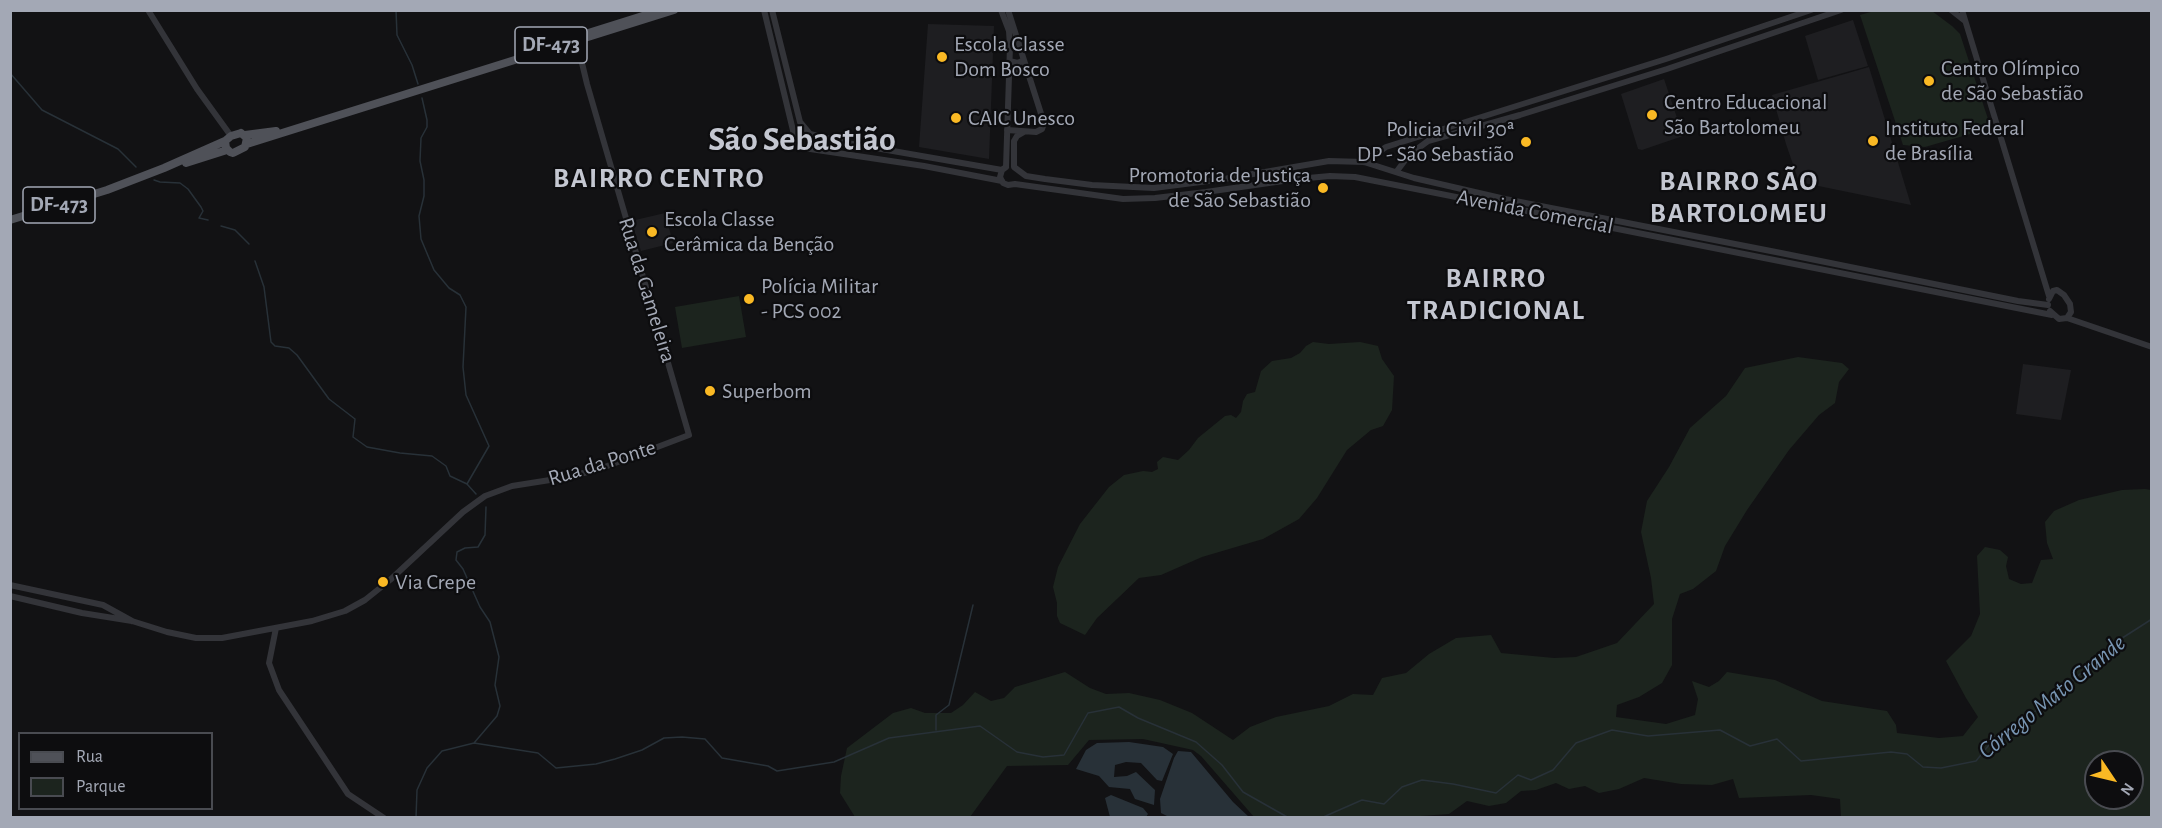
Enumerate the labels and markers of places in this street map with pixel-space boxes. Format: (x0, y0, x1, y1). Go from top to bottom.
place label: Escola Classe Dom Bosco (954, 31, 1065, 82)
marker: Escola Classe Dom Bosco (935, 50, 949, 64)
place label: Centro Olímpico de São Sebastião (1941, 55, 2084, 106)
marker: Centro Olímpico de São Sebastião (1922, 74, 1936, 88)
place label: Centro Educacional São Bartolomeu (1664, 89, 1827, 140)
place label: CAIC Unesco (968, 105, 1075, 131)
marker: Centro Educacional São Bartolomeu (1645, 108, 1659, 122)
marker: CAIC Unesco (949, 111, 963, 125)
place label: Instituto Federal de Brasília (1885, 115, 2025, 166)
place label: Policia Civil 30ª DP - São Sebastião (1357, 116, 1514, 168)
marker: Instituto Federal de Brasília (1866, 134, 1880, 148)
marker: Policia Civil 30ª DP - São Sebastião (1519, 135, 1533, 149)
place label: Promotoria de Justiça de São Sebastião (1128, 162, 1311, 214)
marker: Promotoria de Justiça de São Sebastião (1316, 181, 1330, 195)
place label: Escola Classe Cerâmica da Benção (664, 206, 834, 258)
marker: Escola Classe Cerâmica da Benção (645, 225, 659, 239)
place label: Polícia Militar - PCS 002 (761, 273, 878, 324)
marker: Polícia Militar - PCS 002 (742, 292, 756, 306)
place label: Superbom (722, 378, 812, 404)
marker: Superbom (703, 384, 717, 398)
place label: Via Crepe (395, 569, 476, 595)
marker: Via Crepe (376, 575, 390, 589)

